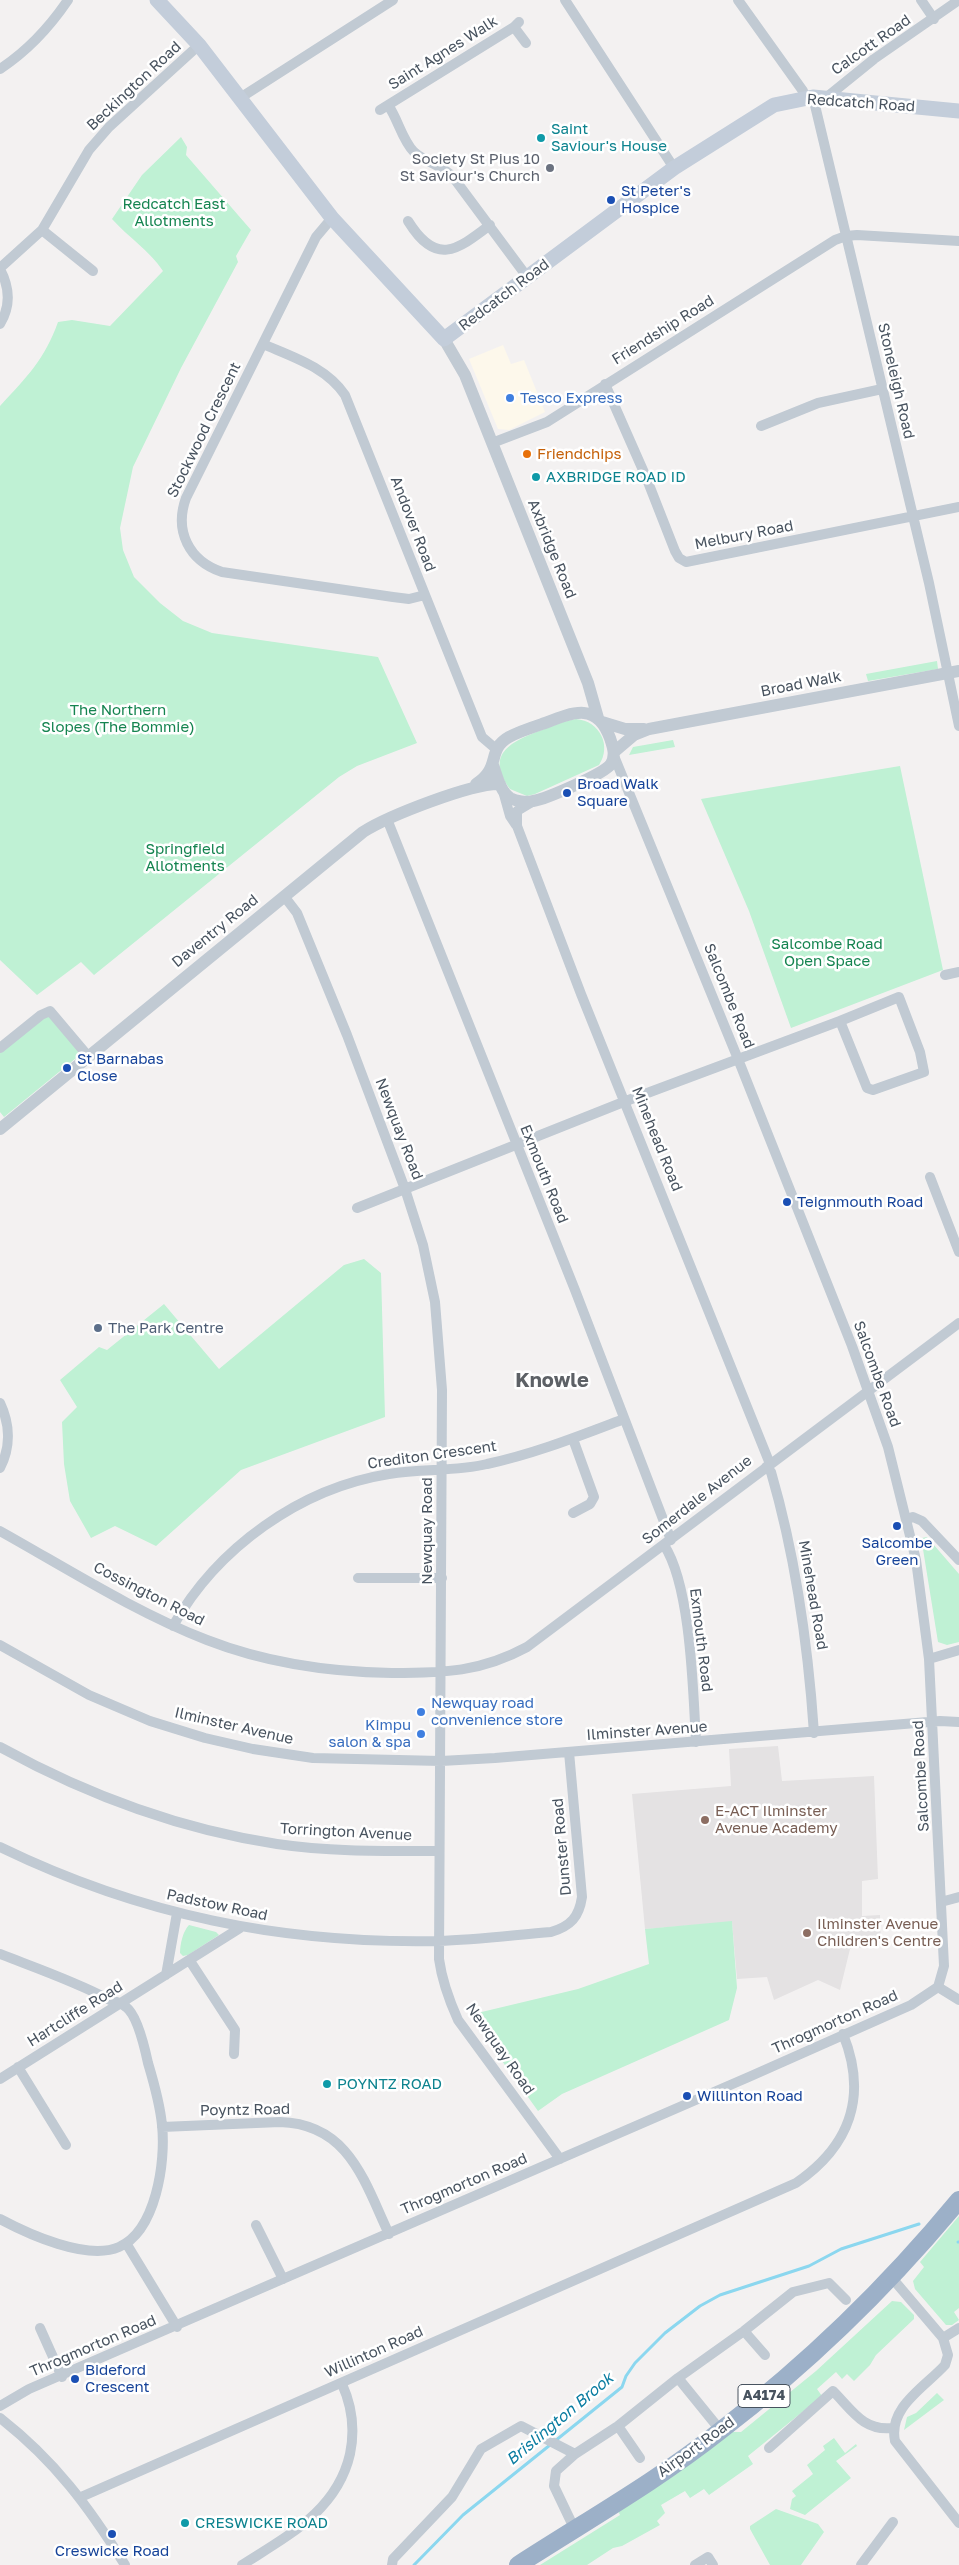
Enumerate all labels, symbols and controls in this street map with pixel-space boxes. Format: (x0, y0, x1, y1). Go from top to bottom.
street label: Calcott Road (828, 11, 914, 79)
street label: Saint Agnes Walk (385, 12, 501, 94)
street label: Beckington Road (83, 38, 185, 134)
street label: Redcatch Road (806, 90, 916, 116)
place label: Saint Saviour's House (551, 120, 667, 155)
marker: Saint Saviour's House (535, 132, 547, 144)
place label: Society St Pius 10 St Saviour's Church (400, 150, 540, 185)
marker: Society St Pius 10 St Saviour's Church (544, 162, 556, 174)
place label: St Peter's Hospice (621, 182, 691, 217)
marker: St Peter's Hospice (605, 194, 617, 206)
park label: Redcatch East Allotments (122, 195, 226, 230)
street label: Redcatch Road (455, 255, 553, 335)
street label: Friendship Road (609, 291, 717, 369)
street label: Stoneleigh Road (874, 321, 918, 441)
street label: Stockwood Crescent (163, 359, 245, 501)
place label: Tesco Express (520, 389, 622, 407)
marker: Tesco Express (504, 392, 516, 404)
place label: Friendchips (537, 445, 622, 463)
marker: Friendchips (521, 448, 533, 460)
place label: AXBRIDGE ROAD ID (546, 468, 686, 486)
marker: AXBRIDGE ROAD ID (530, 471, 542, 483)
street label: Andover Road (387, 474, 439, 574)
street label: Axbridge Road (524, 497, 580, 601)
street label: Melbury Road (693, 517, 795, 553)
street label: Broad Walk (759, 667, 843, 701)
park label: The Northern Slopes (The Bommie) (41, 701, 195, 736)
place label: Broad Walk Square (577, 775, 659, 810)
marker: Broad Walk Square (561, 787, 573, 799)
park label: Springfield Allotments (145, 840, 225, 875)
street label: Daventry Road (168, 891, 262, 971)
park label: Salcombe Road Open Space (771, 935, 883, 970)
street label: Salcombe Road (700, 941, 758, 1051)
place label: St Barnabas Close (77, 1050, 164, 1085)
marker: St Barnabas Close (61, 1062, 73, 1074)
street label: Newquay Road (371, 1076, 427, 1182)
street label: Minehead Road (628, 1084, 686, 1194)
street label: Exmouth Road (516, 1122, 572, 1226)
place label: Teignmouth Road (797, 1193, 923, 1211)
marker: Teignmouth Road (781, 1196, 793, 1208)
street label: Salcombe Road (849, 1318, 905, 1430)
place label: The Park Centre (108, 1319, 224, 1337)
marker: The Park Centre (92, 1322, 104, 1334)
district label: Knowle (515, 1369, 589, 1393)
street label: Crediton Crescent (366, 1437, 498, 1473)
street label: Somerdale Avenue (639, 1452, 755, 1548)
street label: Newquay Road (418, 1477, 436, 1585)
marker: Salcombe Green (891, 1520, 903, 1532)
place label: Salcombe Green (861, 1534, 933, 1569)
street label: Minehead Road (795, 1539, 831, 1651)
street label: Cossington Road (90, 1558, 208, 1630)
street label: Exmouth Road (686, 1587, 716, 1693)
place label: Newquay road convenience store (431, 1694, 563, 1729)
street label: Ilminster Avenue (173, 1704, 295, 1748)
marker: Newquay road convenience store (415, 1706, 427, 1718)
place label: Kimpu salon & spa (329, 1716, 411, 1751)
street label: Ilminster Avenue (586, 1718, 708, 1744)
street label: Salcombe Road (909, 1720, 933, 1832)
marker: Kimpu salon & spa (415, 1728, 427, 1740)
street label: Dunster Road (549, 1798, 575, 1896)
place label: E-ACT Ilminster Avenue Academy (715, 1802, 838, 1837)
marker: E-ACT Ilminster Avenue Academy (699, 1814, 711, 1826)
street label: Torrington Avenue (280, 1820, 412, 1844)
street label: Padstow Road (165, 1886, 269, 1924)
place label: Ilminster Avenue Children's Centre (817, 1915, 941, 1950)
marker: Ilminster Avenue Children's Centre (801, 1927, 813, 1939)
street label: Hartcliffe Road (24, 1977, 126, 2051)
street label: Throgmorton Road (769, 1986, 901, 2058)
street label: Newquay Road (462, 2000, 538, 2098)
place label: POYNTZ ROAD (337, 2075, 442, 2093)
marker: POYNTZ ROAD (321, 2078, 333, 2090)
place label: Willinton Road (697, 2087, 803, 2105)
marker: Willinton Road (681, 2090, 693, 2102)
street label: Poyntz Road (200, 2100, 290, 2120)
street label: Throgmorton Road (398, 2149, 530, 2219)
street label: Throgmorton Road (27, 2311, 159, 2381)
street label: Willinton Road (322, 2322, 426, 2382)
place label: Bideford Crescent (85, 2361, 149, 2396)
water label: Brislington Brook (503, 2369, 617, 2469)
marker: Bideford Crescent (69, 2373, 81, 2385)
road number: A4174 (738, 2384, 790, 2408)
street label: Airport Road (654, 2413, 738, 2481)
place label: CRESWICKE ROAD (195, 2514, 328, 2532)
marker: CRESWICKE ROAD (179, 2517, 191, 2529)
marker: Creswicke Road (106, 2528, 118, 2540)
place label: Creswicke Road (55, 2542, 169, 2560)

